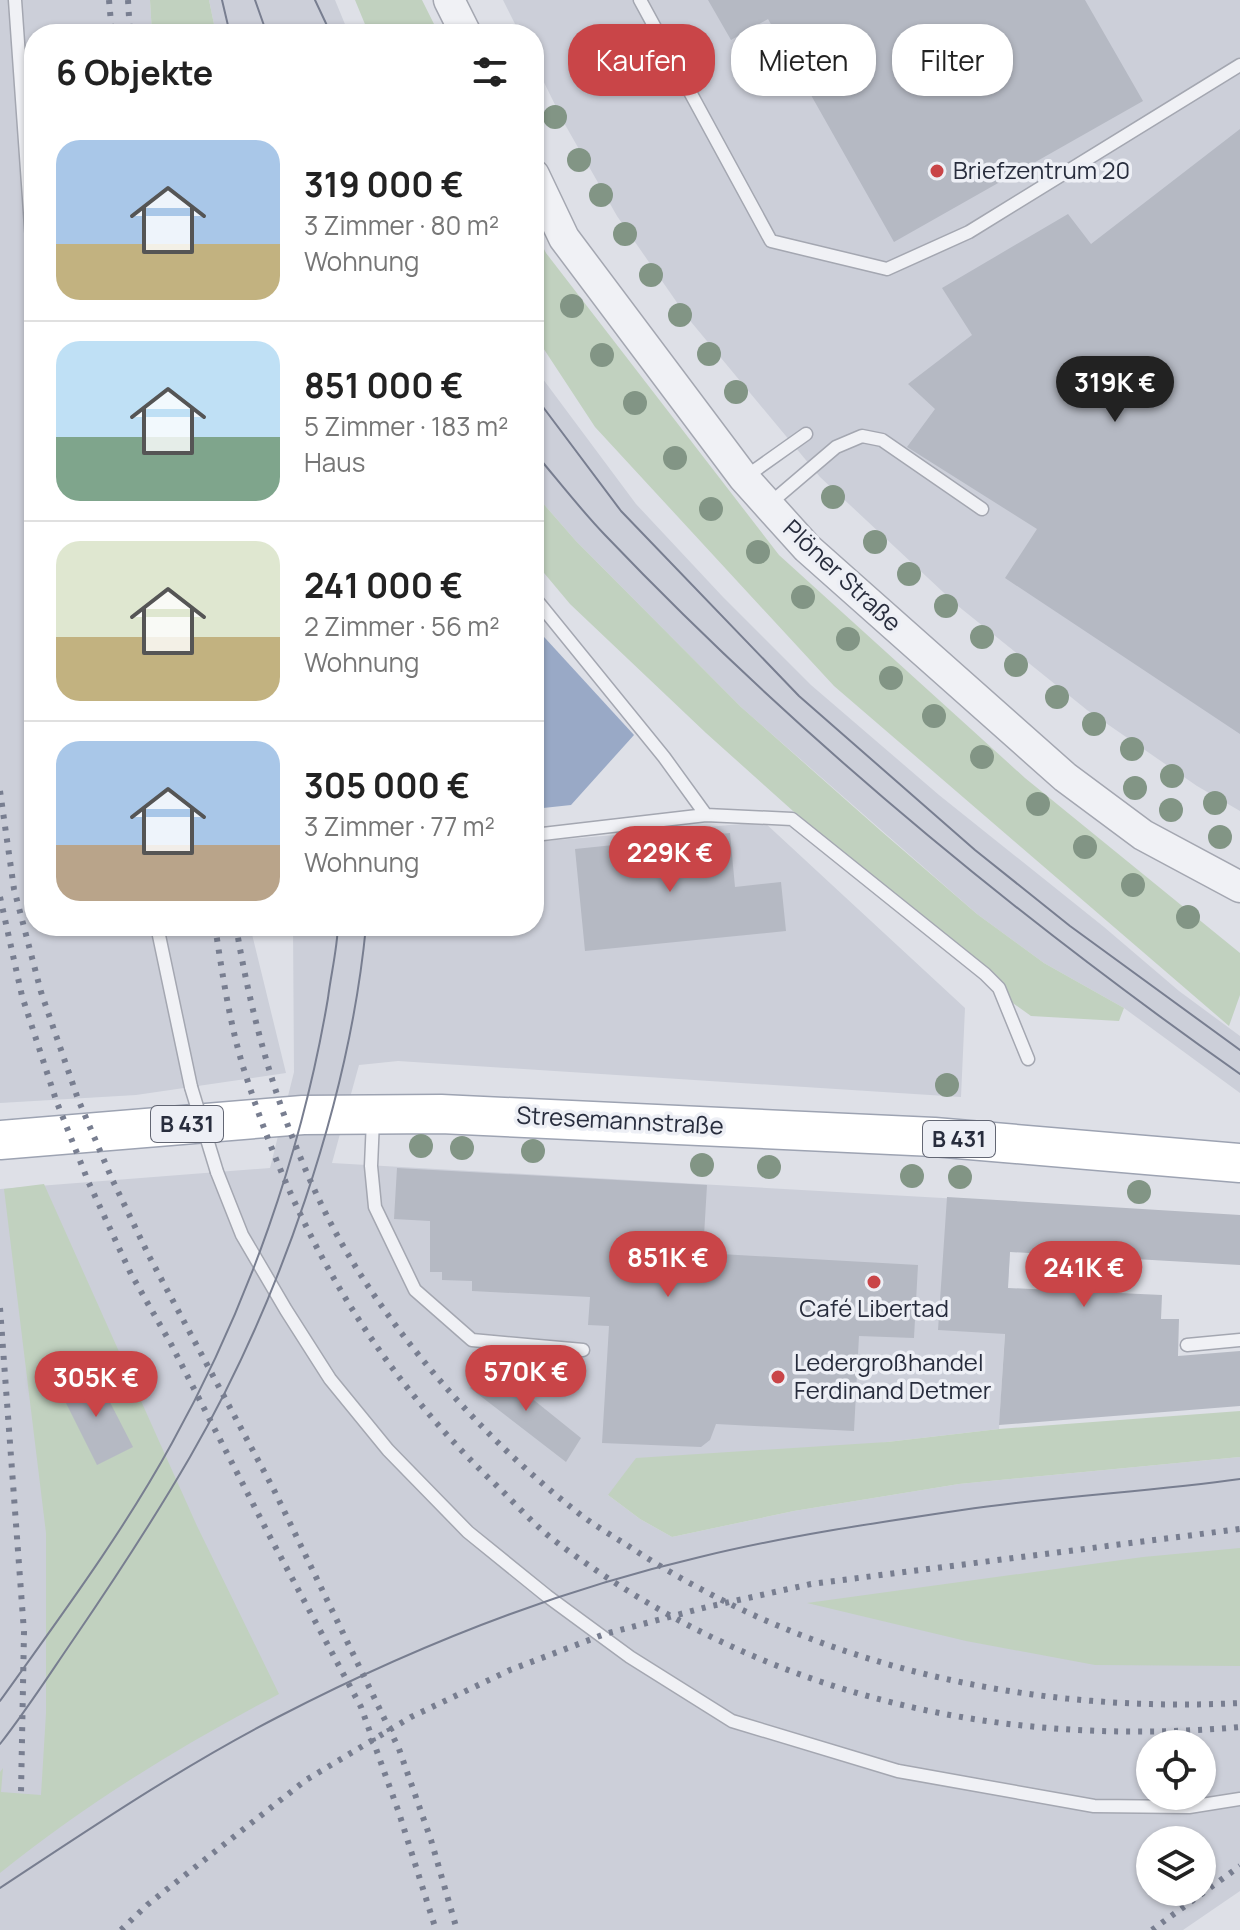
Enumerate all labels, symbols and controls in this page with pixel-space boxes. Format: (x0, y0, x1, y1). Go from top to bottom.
chip: Kaufen (568, 24, 715, 96)
chip: Mieten (731, 24, 876, 96)
chip: Filter (892, 24, 1013, 96)
text: 6 Objekte (56, 49, 213, 95)
icon: filters (468, 50, 512, 94)
place label: Briefzentrum 20 (953, 153, 1130, 186)
text: 319 000 € (304, 161, 464, 207)
marker: Briefzentrum 20 (928, 162, 946, 180)
icon: home (120, 172, 216, 268)
text: 3 Zimmer · 80 m² (304, 207, 499, 243)
text: Wohnung (304, 243, 419, 279)
pin: 319K € (1050, 356, 1180, 424)
text: 851 000 € (304, 362, 464, 408)
text: 319K € (1074, 364, 1156, 400)
icon: home (120, 373, 216, 469)
text: 5 Zimmer · 183 m² (304, 408, 508, 444)
text: Haus (304, 444, 365, 480)
street label: Plöner Straße (777, 512, 909, 638)
text: 241 000 € (304, 562, 463, 608)
icon: home (120, 573, 216, 669)
text: 2 Zimmer · 56 m² (304, 608, 500, 644)
text: Wohnung (304, 644, 419, 680)
text: 305 000 € (304, 762, 470, 808)
icon: home (120, 773, 216, 869)
text: 3 Zimmer · 77 m² (304, 808, 495, 844)
pin: 229K € (605, 826, 735, 894)
text: 229K € (627, 834, 713, 870)
text: Wohnung (304, 844, 419, 880)
street label: Stresemannstraße (516, 1098, 725, 1141)
road number: B 431 (151, 1106, 223, 1142)
road number: B 431 (923, 1121, 995, 1157)
pin: 851K € (603, 1231, 733, 1299)
text: 851K € (627, 1239, 709, 1275)
pin: 241K € (1019, 1241, 1149, 1309)
text: 241K € (1043, 1249, 1125, 1285)
marker: Café Libertad (865, 1273, 883, 1291)
place label: Café Libertad (799, 1291, 949, 1324)
pin: 570K € (461, 1345, 591, 1413)
place label: Ledergroßhandel Ferdinand Detmer (794, 1345, 992, 1406)
pin: 305K € (31, 1351, 161, 1419)
text: 570K € (483, 1353, 569, 1389)
text: 305K € (53, 1359, 139, 1395)
marker: Ledergroßhandel Ferdinand Detmer (769, 1368, 787, 1386)
map controls (1136, 1730, 1216, 1906)
button: locate (1136, 1730, 1216, 1810)
button: layers (1136, 1826, 1216, 1906)

